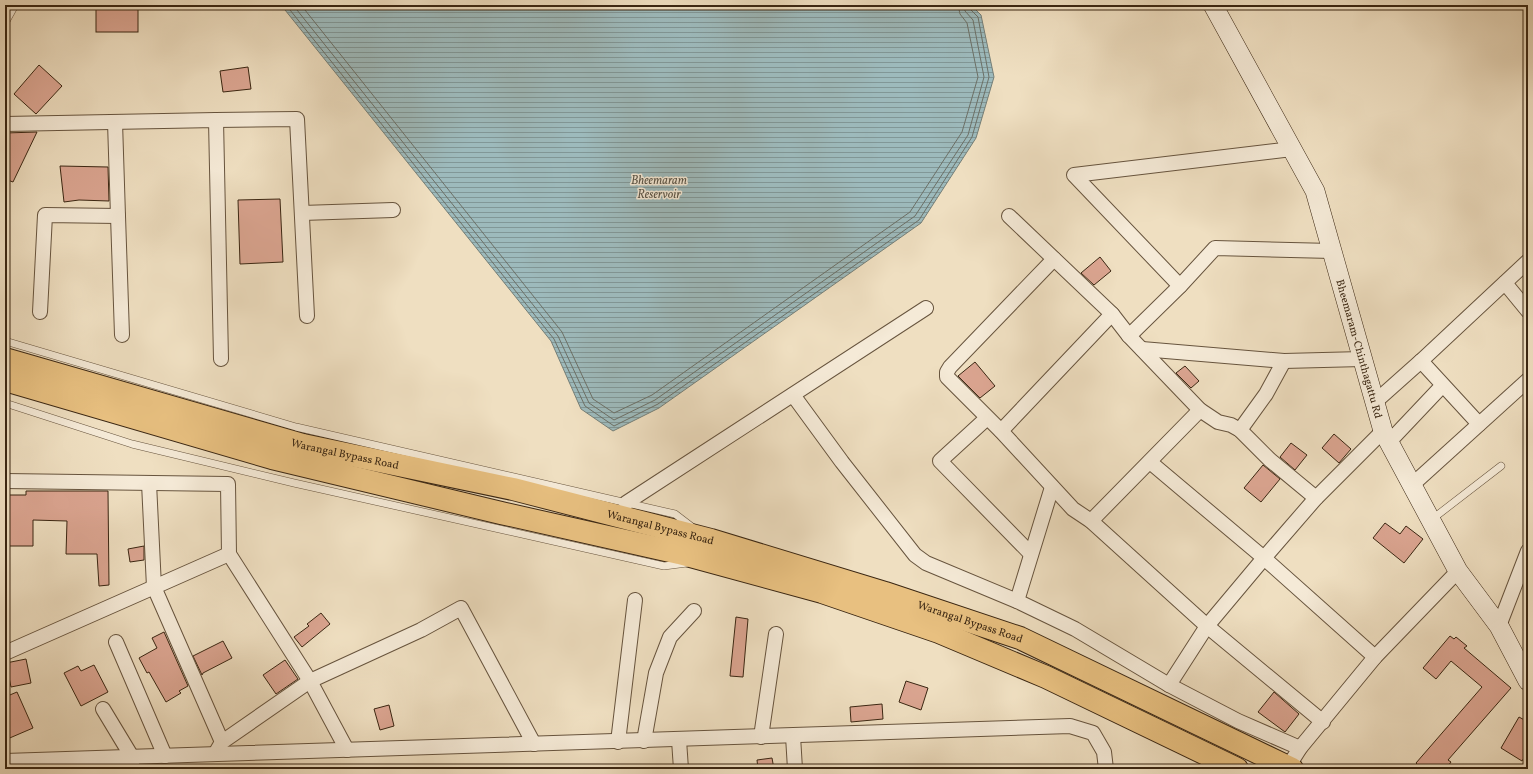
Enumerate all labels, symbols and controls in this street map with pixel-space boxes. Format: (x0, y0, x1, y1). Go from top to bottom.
water label: Bheemaram Reservoir (631, 173, 687, 203)
street label: Bheemaram-Chinthagattu Rd (1331, 278, 1385, 420)
street label: Warangal Bypass Road (289, 436, 400, 474)
street label: Warangal Bypass Road (605, 507, 715, 549)
street label: Warangal Bypass Road (915, 598, 1024, 647)

